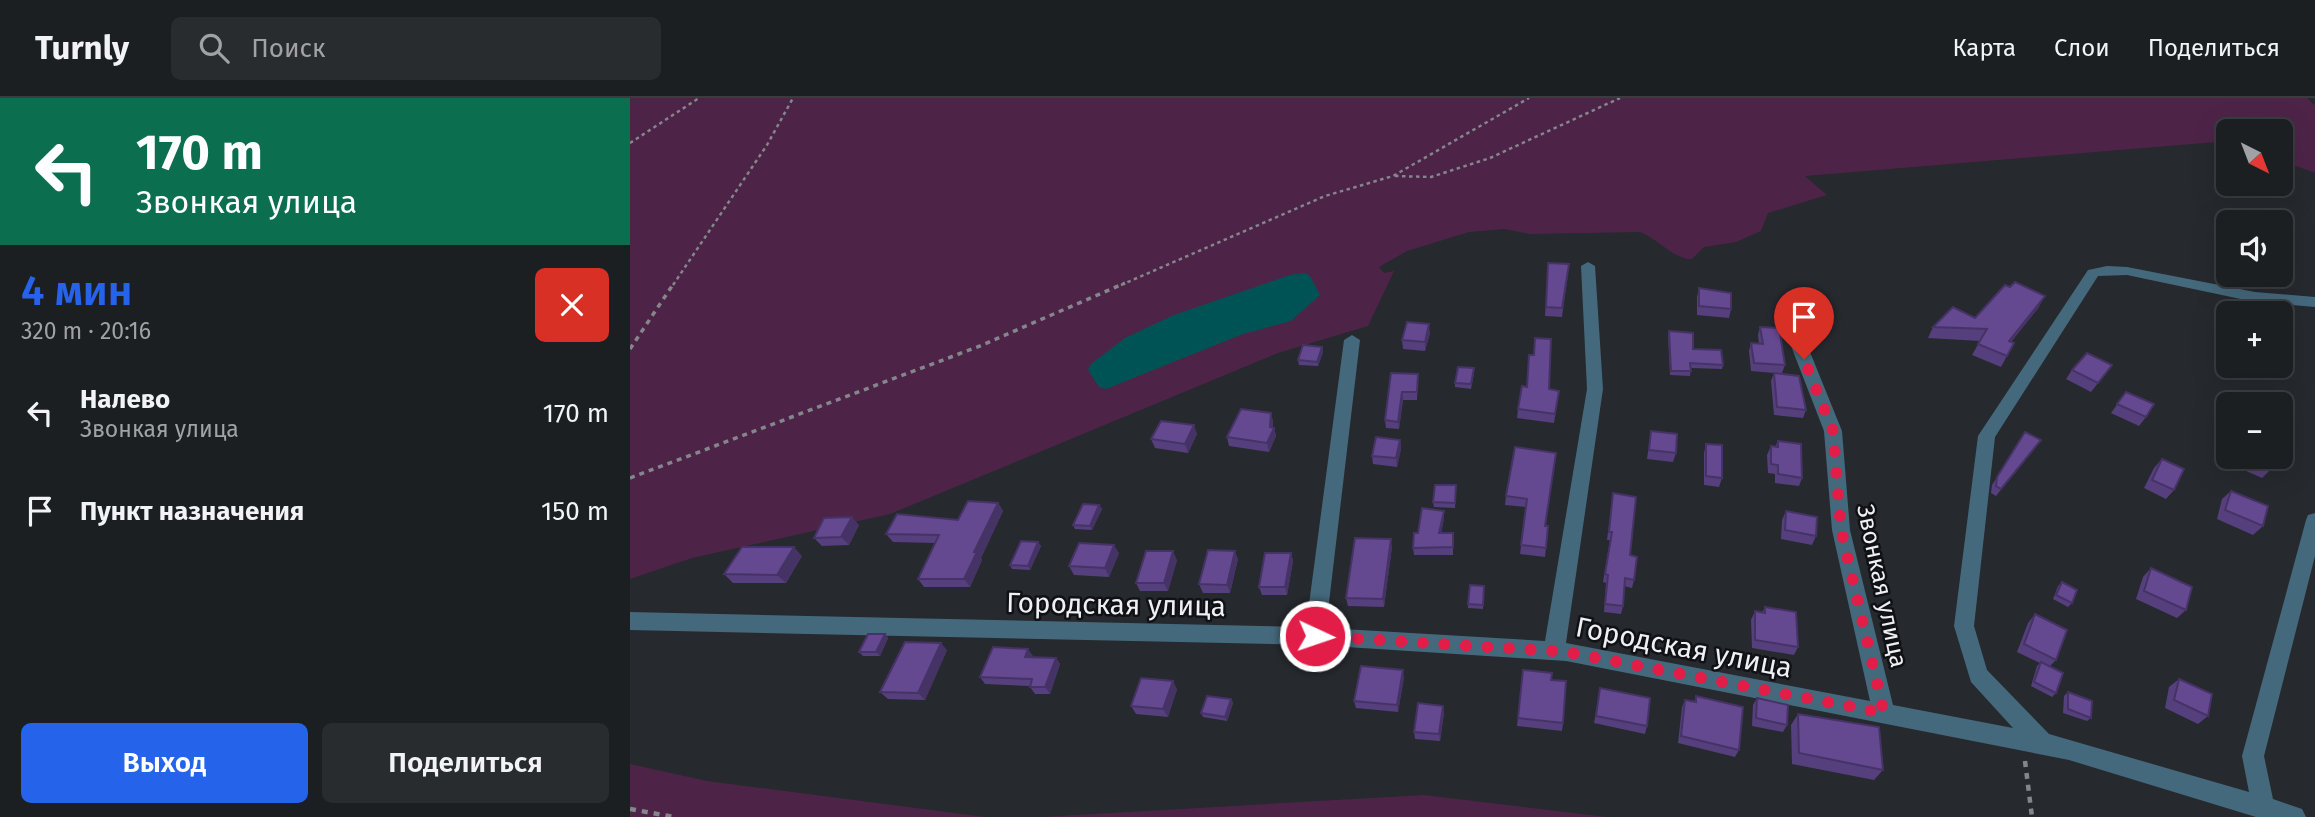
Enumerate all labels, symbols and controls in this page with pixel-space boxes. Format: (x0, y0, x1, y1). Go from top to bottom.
search box (171, 17, 661, 80)
text: Turnly (35, 28, 129, 68)
icon: search (195, 29, 233, 67)
text: Поиск (251, 33, 325, 64)
text: Карта (1952, 34, 2016, 62)
text: Слои (2054, 34, 2110, 62)
text: Поделиться (2148, 34, 2280, 62)
north arrow (2216, 119, 2292, 196)
map controls (2216, 119, 2293, 469)
text: 170 m (136, 123, 263, 182)
icon: left (21, 126, 112, 217)
text: Звонкая улица (136, 183, 357, 221)
button: sound (2216, 210, 2293, 287)
text: 4 мин (21, 266, 132, 316)
button: close (535, 268, 609, 342)
pin (1774, 287, 1834, 359)
icon: arrive (1785, 298, 1823, 336)
button: + (2216, 301, 2293, 378)
text: 320 m · 20:16 (21, 317, 151, 345)
text: Налево (80, 384, 170, 415)
button: − (2216, 392, 2293, 469)
icon: left (21, 394, 59, 432)
text: 170 m (543, 398, 609, 429)
text: Звонкая улица (80, 415, 239, 443)
icon: arrive (21, 492, 59, 530)
text: Пункт назначения (80, 496, 304, 527)
text: 150 m (541, 496, 609, 527)
street label: Звонкая улица (1851, 502, 1913, 670)
street label: Городская улица (1006, 586, 1226, 623)
position arrow (1278, 599, 1352, 673)
street label: Городская улица (1573, 610, 1795, 685)
button: Выход (21, 723, 308, 803)
button: Поделиться (322, 723, 609, 803)

